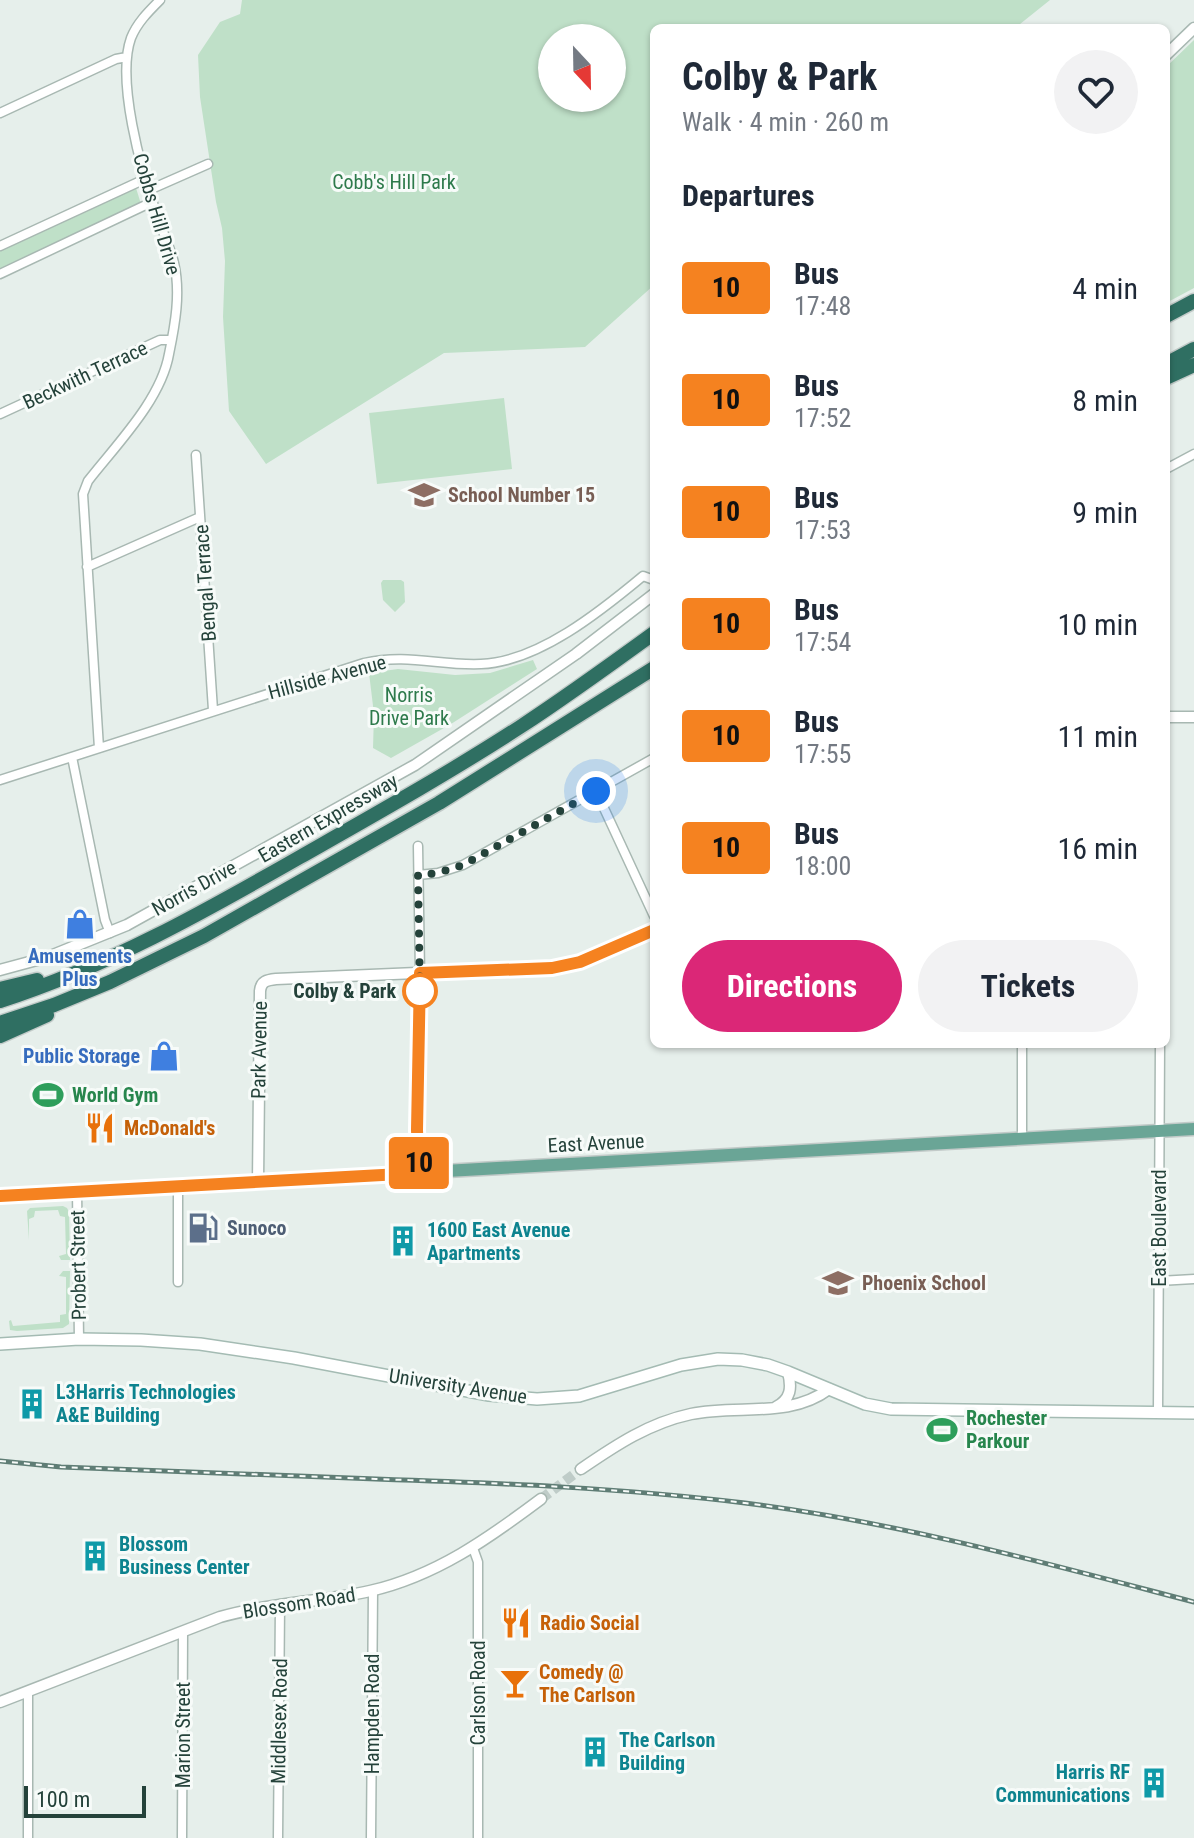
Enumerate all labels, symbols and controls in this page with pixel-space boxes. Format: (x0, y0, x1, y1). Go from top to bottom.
north arrow (538, 24, 626, 112)
map controls (538, 24, 626, 112)
button: heart (1054, 50, 1138, 134)
text: Colby & Park (682, 55, 877, 99)
text: Walk · 4 min · 260 m (682, 107, 889, 137)
street label: Cobbs Hill Drive (128, 150, 186, 278)
park label: Cobb's Hill Park (332, 170, 456, 194)
text: Departures (682, 178, 815, 213)
text: Bus (794, 256, 839, 291)
text: 10 (712, 271, 740, 304)
text: 4 min (1072, 271, 1138, 306)
text: 17:48 (794, 291, 851, 321)
street label: Beckwith Terrace (19, 336, 151, 414)
text: Bus (794, 368, 839, 403)
text: 10 (712, 383, 740, 416)
text: 8 min (1072, 383, 1138, 418)
text: 17:52 (794, 403, 851, 433)
school or university icon: School Number 15 (407, 478, 441, 512)
text: Bus (794, 480, 839, 515)
place label: School Number 15 (448, 483, 595, 507)
text: 10 (712, 495, 740, 528)
text: 9 min (1072, 495, 1138, 530)
text: 17:53 (794, 515, 851, 545)
street label: Bengal Terrace (189, 524, 221, 642)
text: Bus (794, 592, 839, 627)
text: 10 (712, 607, 740, 640)
text: 10 min (1057, 607, 1138, 642)
text: 17:54 (794, 627, 851, 657)
street label: Hillside Avenue (265, 650, 389, 704)
park label: Norris Drive Park (369, 683, 449, 730)
text: Bus (794, 704, 839, 739)
text: 10 (712, 719, 740, 752)
text: 11 min (1057, 719, 1138, 754)
text: 17:55 (794, 739, 851, 769)
street label: Eastern Expressway (254, 768, 402, 868)
your location (576, 771, 616, 811)
text: Bus (794, 816, 839, 851)
text: 10 (712, 831, 740, 864)
text: 16 min (1057, 831, 1138, 866)
text: 18:00 (794, 851, 851, 881)
street label: Norris Drive (148, 855, 240, 921)
shop icon: Amusements Plus (63, 907, 97, 941)
button: Directions (682, 940, 902, 1032)
button: Tickets (918, 940, 1138, 1032)
place label: Amusements Plus (28, 944, 132, 991)
marker: Colby & Park (403, 974, 437, 1008)
place label: Colby & Park (293, 979, 396, 1003)
street label: Park Avenue (246, 1001, 272, 1099)
shop icon: Public Storage (147, 1039, 181, 1073)
place label: Public Storage (23, 1044, 140, 1068)
sports icon: World Gym (31, 1078, 65, 1112)
place label: World Gym (72, 1083, 158, 1107)
restaurant icon: McDonald's (83, 1111, 117, 1145)
place label: McDonald's (124, 1116, 215, 1140)
street label: East Avenue (547, 1128, 645, 1158)
line badge: 10 (383, 1137, 455, 1189)
text: 10 (405, 1146, 433, 1179)
street label: East Boulevard (1147, 1169, 1171, 1287)
street label: Probert Street (65, 1210, 91, 1320)
fuel station icon: Sunoco (186, 1211, 220, 1245)
place label: Sunoco (227, 1216, 287, 1240)
place label: 1600 East Avenue Apartments (427, 1218, 570, 1265)
building icon: 1600 East Avenue Apartments (386, 1224, 420, 1258)
school or university icon: Phoenix School (821, 1266, 855, 1300)
place label: Phoenix School (862, 1271, 986, 1295)
street label: University Avenue (387, 1363, 529, 1409)
place label: L3Harris Technologies A&E Building (56, 1380, 236, 1427)
building icon: L3Harris Technologies A&E Building (15, 1387, 49, 1421)
place label: Rochester Parkour (966, 1406, 1047, 1453)
sports icon: Rochester Parkour (925, 1413, 959, 1447)
place label: Blossom Business Center (119, 1532, 250, 1579)
building icon: Blossom Business Center (78, 1539, 112, 1573)
street label: Blossom Road (241, 1582, 357, 1624)
restaurant icon: Radio Social (499, 1606, 533, 1640)
place label: Radio Social (540, 1611, 639, 1635)
street label: Carlson Road (466, 1640, 490, 1746)
street label: Hampden Road (360, 1654, 384, 1774)
street label: Middlesex Road (266, 1658, 292, 1784)
place label: Comedy @ The Carlson (539, 1660, 635, 1707)
bar icon: Comedy @ The Carlson (498, 1666, 532, 1700)
street label: Marion Street (171, 1682, 195, 1788)
place label: The Carlson Building (619, 1728, 715, 1775)
building icon: The Carlson Building (578, 1735, 612, 1769)
place label: Harris RF Communications (996, 1760, 1130, 1807)
building icon: Harris RF Communications (1137, 1766, 1171, 1800)
scale bar (24, 1782, 146, 1818)
text: 100 m (36, 1787, 90, 1812)

